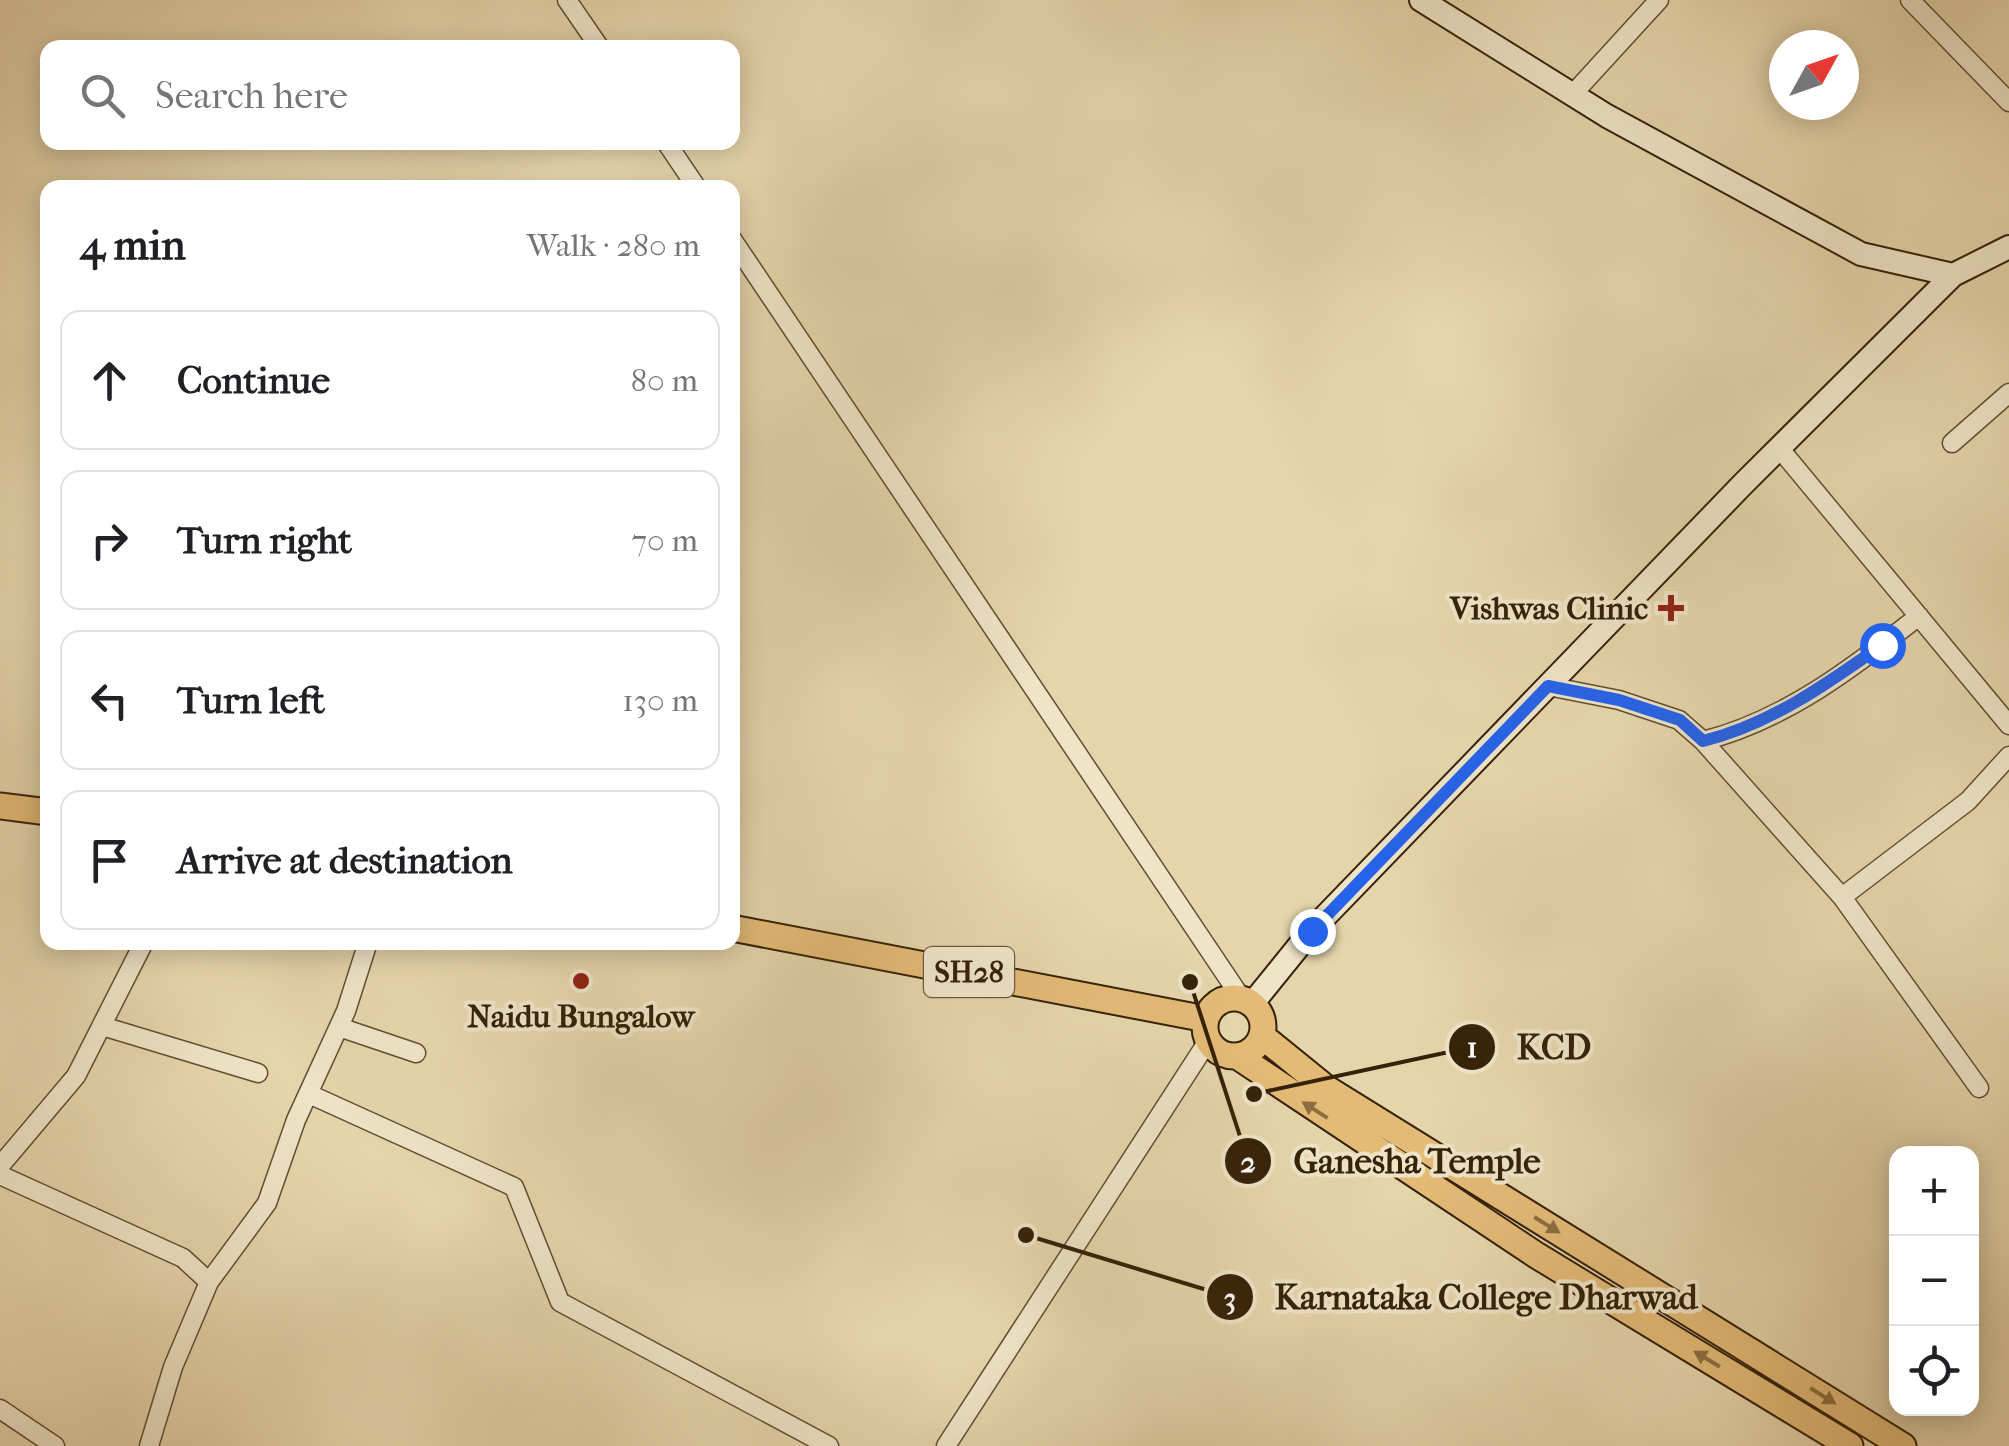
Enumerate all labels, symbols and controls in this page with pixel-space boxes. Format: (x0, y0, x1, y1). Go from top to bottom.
north arrow (1769, 30, 1859, 120)
search box (40, 40, 740, 150)
icon: search (75, 68, 130, 123)
text: Search here (155, 73, 348, 118)
text: 4 min (80, 221, 186, 270)
text: Walk · 280 m (527, 227, 700, 264)
icon: ahead (82, 353, 137, 408)
text: Continue (177, 358, 330, 403)
text: 80 m (631, 362, 698, 399)
icon: right (82, 513, 137, 568)
text: Turn right (177, 518, 352, 563)
text: 70 m (632, 522, 698, 559)
place label: Vishwas Clinic (1449, 590, 1648, 627)
marker: Vishwas Clinic (1658, 595, 1684, 621)
route start (1860, 623, 1906, 669)
icon: left (82, 673, 137, 728)
text: Turn left (177, 678, 325, 723)
text: 130 m (622, 682, 698, 719)
icon: arrive (82, 833, 137, 888)
text: Arrive at destination (177, 838, 513, 883)
route end (1290, 909, 1336, 955)
road number: SH28 (924, 947, 1014, 997)
marker: Naidu Bungalow (570, 970, 592, 992)
place label: Naidu Bungalow (467, 998, 696, 1035)
callout: KCD (1447, 1014, 1611, 1079)
text: KCD (1517, 1027, 1591, 1068)
text: 1 (1467, 1030, 1477, 1065)
one-way arrow (1301, 1101, 1328, 1119)
callout: Ganesha Temple (1223, 1129, 1560, 1194)
text: Ganesha Temple (1293, 1141, 1541, 1182)
text: 2 (1240, 1145, 1256, 1180)
map controls (1889, 1146, 1979, 1416)
button: + (1889, 1146, 1979, 1236)
one-way arrow (1533, 1216, 1561, 1233)
button: − (1889, 1236, 1979, 1326)
callout: Karnataka College Dharwad (1205, 1265, 1718, 1330)
text: Karnataka College Dharwad (1274, 1277, 1699, 1318)
text: 3 (1224, 1281, 1236, 1316)
button: locate (1889, 1326, 1979, 1416)
one-way arrow (1693, 1351, 1721, 1368)
one-way arrow (1809, 1387, 1837, 1405)

